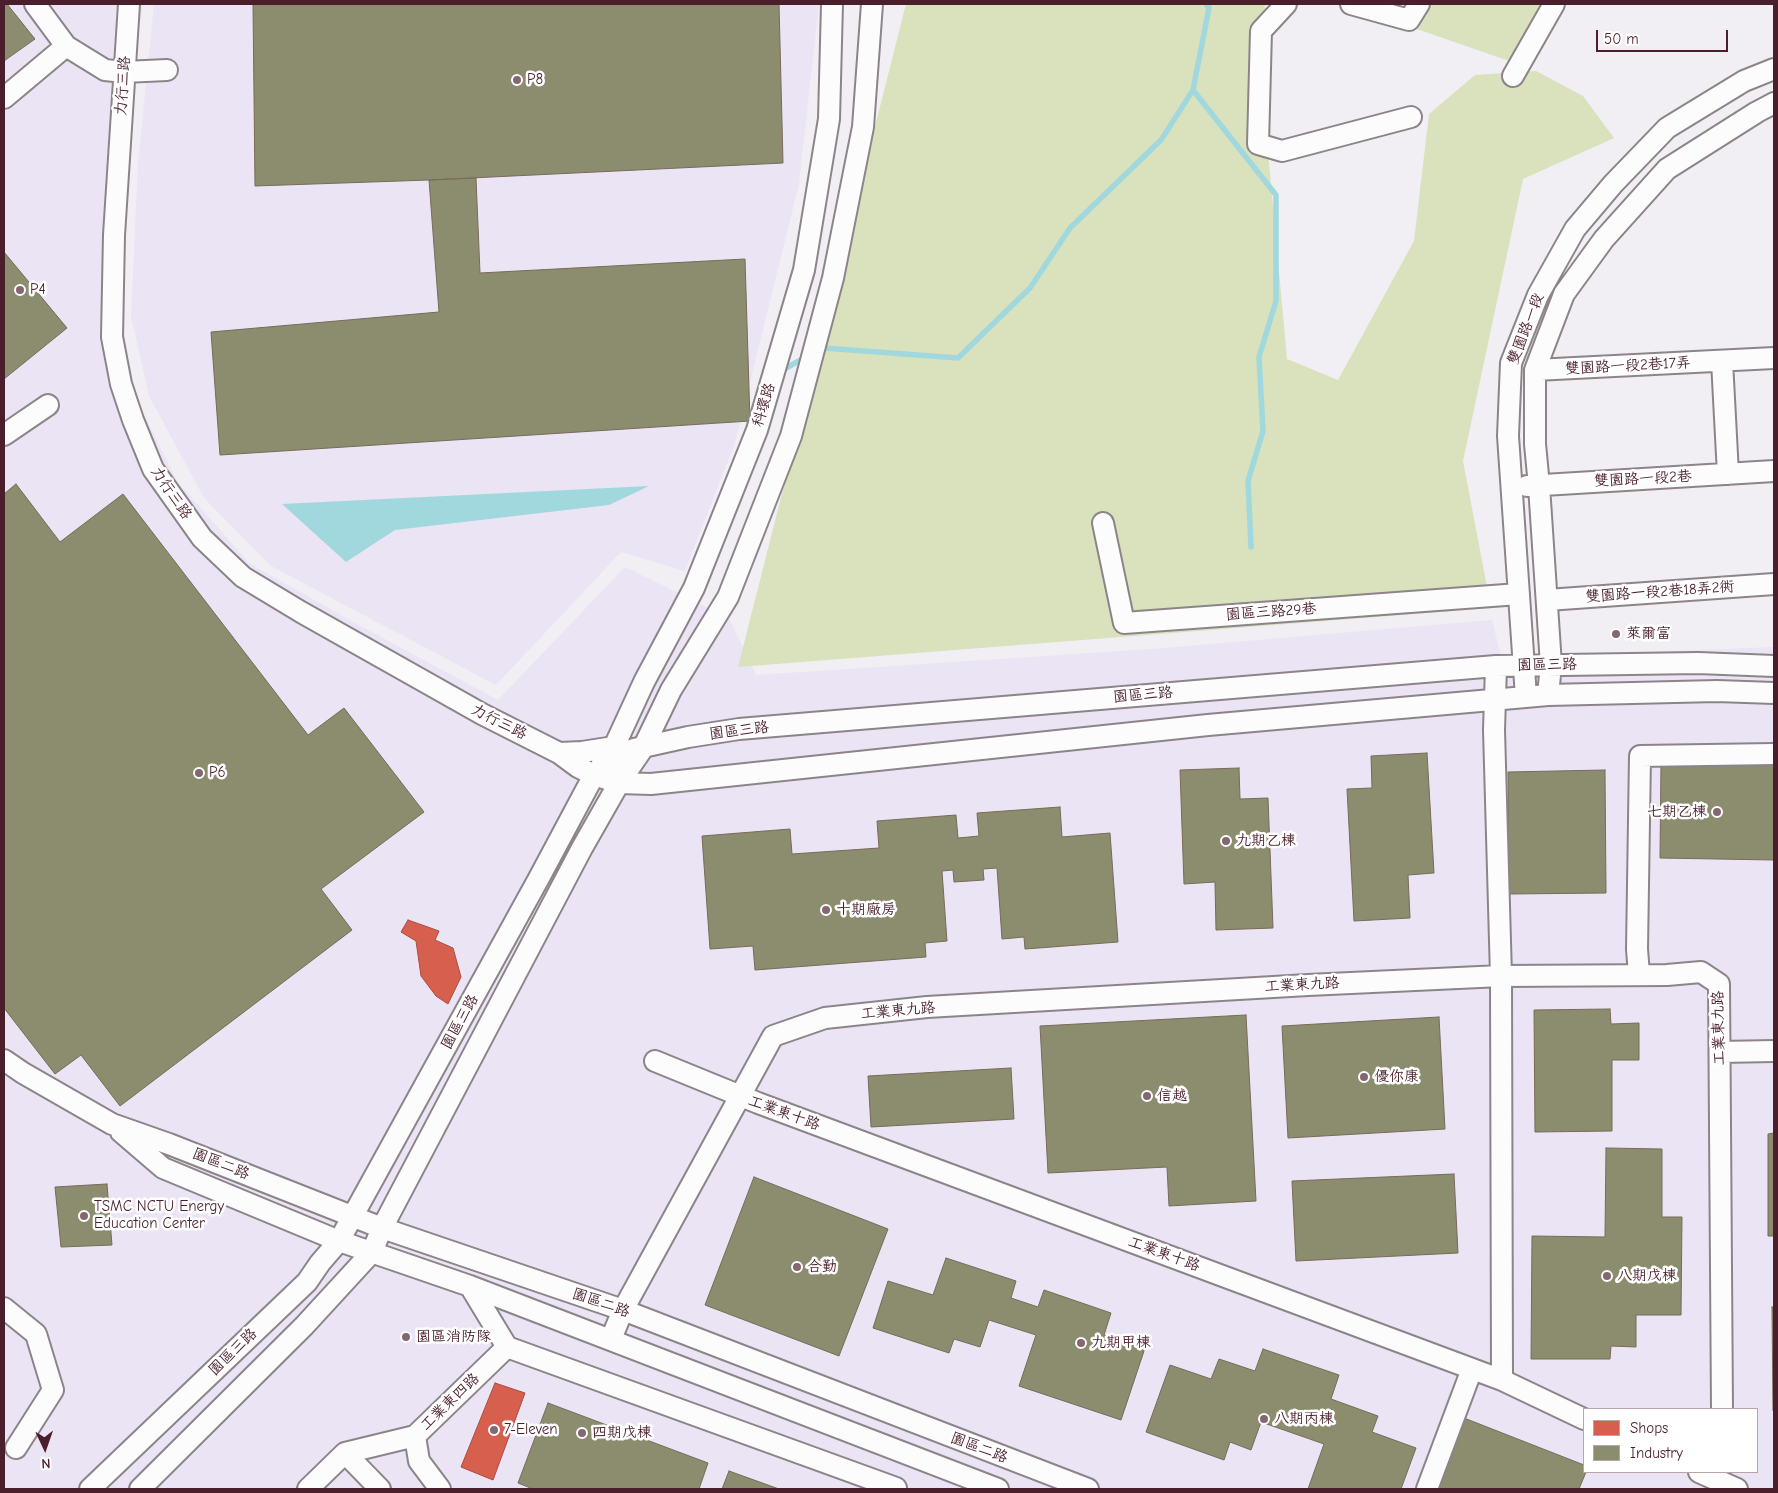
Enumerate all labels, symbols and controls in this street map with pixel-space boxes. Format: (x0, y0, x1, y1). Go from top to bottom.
scale bar (1598, 20, 1730, 52)
text: 50 m (1604, 30, 1639, 48)
street label: 力行三路 (112, 55, 134, 117)
place label: P8 (527, 71, 543, 89)
marker: P8 (511, 74, 523, 86)
place label: P4 (30, 281, 46, 299)
marker: P4 (14, 284, 26, 296)
street label: 雙園路一段 (1504, 291, 1548, 367)
street label: 雙園路一段2巷17弄 (1565, 354, 1691, 378)
street label: 科環路 (749, 381, 779, 429)
street label: 力行三路 (147, 463, 195, 523)
street label: 雙園路一段2巷 (1594, 467, 1692, 491)
street label: 雙園路一段2巷18弄2衖 (1585, 578, 1735, 606)
street label: 園區三路29巷 (1225, 600, 1317, 624)
place label: 萊爾富 (1626, 625, 1671, 643)
marker: 萊爾富 (1610, 628, 1622, 640)
street label: 園區三路 (1517, 655, 1577, 675)
street label: 園區三路 (1112, 683, 1174, 707)
street label: 力行三路 (468, 700, 530, 744)
street label: 園區三路 (708, 718, 770, 744)
place label: P6 (209, 764, 226, 782)
marker: P6 (193, 767, 205, 779)
place label: 七期乙棟 (1647, 803, 1707, 821)
marker: 七期乙棟 (1711, 806, 1723, 818)
place label: 九期乙棟 (1236, 832, 1296, 850)
marker: 九期乙棟 (1220, 835, 1232, 847)
place label: 十期廠房 (836, 901, 896, 919)
marker: 十期廠房 (820, 904, 832, 916)
street label: 工業東九路 (1264, 974, 1340, 996)
street label: 工業東九路 (1709, 990, 1729, 1066)
street label: 園區三路 (438, 991, 482, 1053)
street label: 工業東九路 (860, 999, 936, 1023)
place label: 優你康 (1374, 1068, 1419, 1086)
marker: 優你康 (1358, 1071, 1370, 1083)
place label: 信越 (1157, 1087, 1187, 1105)
marker: 信越 (1141, 1090, 1153, 1102)
street label: 工業東十路 (746, 1092, 822, 1134)
street label: 園區二路 (190, 1144, 252, 1184)
place label: TSMC NCTU Energy Education Center (94, 1198, 224, 1233)
marker: TSMC NCTU Energy Education Center (78, 1210, 90, 1222)
street label: 工業東十路 (1126, 1233, 1202, 1275)
place label: 合勤 (807, 1258, 837, 1276)
marker: 合勤 (791, 1261, 803, 1273)
place label: 八期戊棟 (1617, 1267, 1677, 1285)
marker: 八期戊棟 (1601, 1270, 1613, 1282)
street label: 園區二路 (570, 1285, 632, 1321)
street label: 園區三路 (205, 1325, 261, 1379)
place label: 園區消防隊 (416, 1328, 491, 1346)
marker: 園區消防隊 (400, 1331, 412, 1343)
place label: 九期甲棟 (1091, 1334, 1151, 1352)
marker: 九期甲棟 (1075, 1337, 1087, 1349)
street label: 工業東四路 (417, 1369, 483, 1435)
legend (1583, 1408, 1758, 1473)
place label: 八期丙棟 (1274, 1410, 1334, 1428)
marker: 八期丙棟 (1258, 1413, 1270, 1425)
text: Shops (1630, 1419, 1668, 1437)
place label: 7-Eleven (504, 1421, 558, 1439)
north arrow (20, 1423, 70, 1473)
marker: 7-Eleven (488, 1424, 500, 1436)
place label: 四期戊棟 (592, 1424, 652, 1442)
marker: 四期戊棟 (576, 1427, 588, 1439)
street label: 園區二路 (948, 1429, 1010, 1467)
text: Industry (1630, 1444, 1683, 1462)
text: N (41, 1455, 51, 1472)

